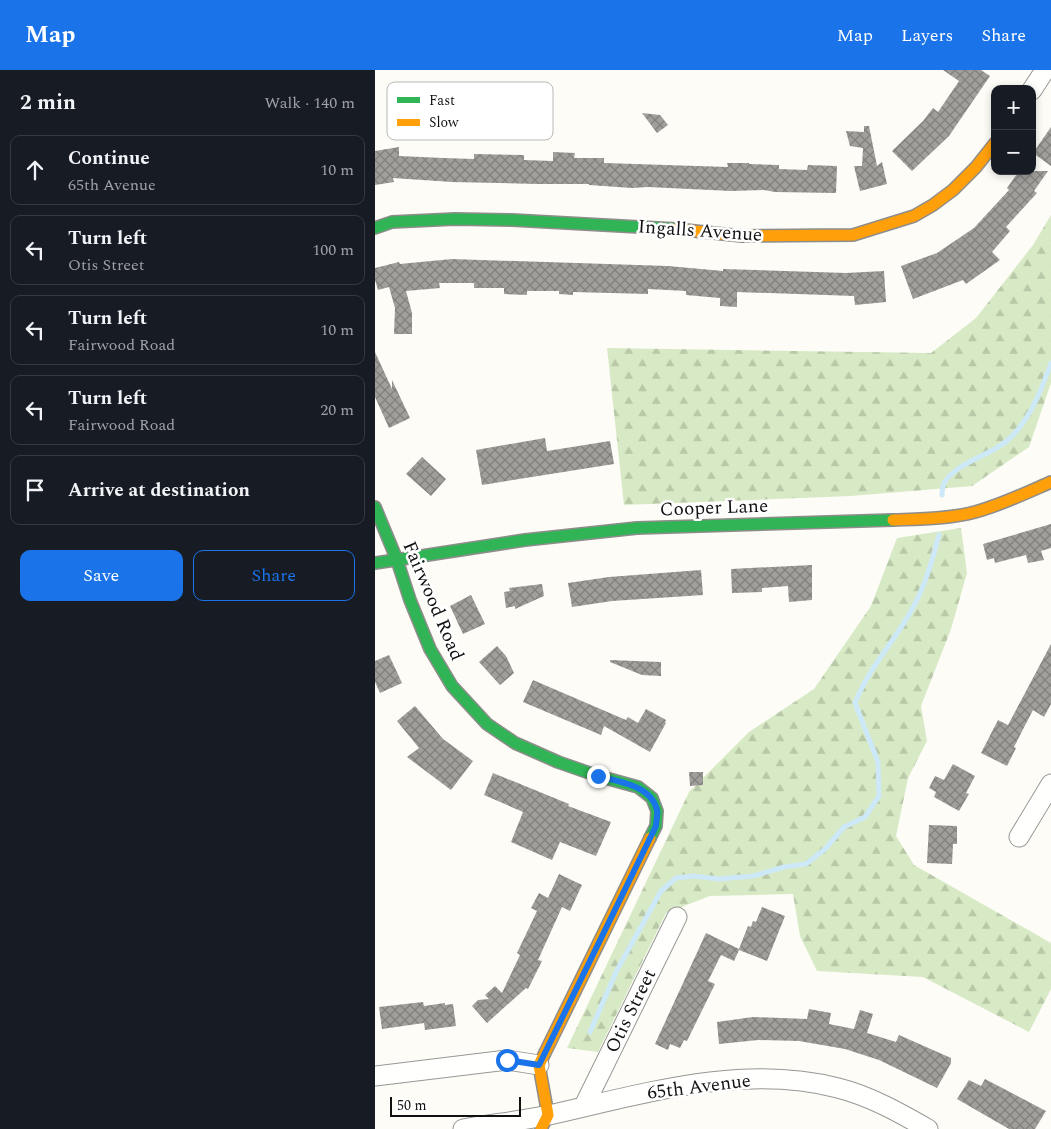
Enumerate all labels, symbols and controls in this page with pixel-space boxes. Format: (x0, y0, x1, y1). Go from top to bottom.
text: Map (25, 17, 75, 53)
text: Map (837, 22, 873, 49)
text: Layers (901, 22, 953, 49)
text: Share (981, 22, 1026, 49)
legend (387, 82, 553, 140)
map controls (991, 85, 1036, 175)
button: + (991, 85, 1036, 130)
text: 2 min (20, 87, 76, 119)
text: Fast (429, 90, 455, 111)
text: Walk · 140 m (264, 91, 355, 115)
text: Slow (429, 112, 459, 133)
button: − (991, 130, 1036, 175)
text: Continue (68, 144, 150, 173)
icon: ahead (21, 156, 49, 184)
text: 10 m (320, 158, 354, 182)
text: 65th Avenue (68, 173, 156, 197)
street label: Ingalls Avenue (637, 212, 763, 250)
text: Turn left (68, 224, 147, 253)
icon: left (21, 236, 49, 264)
text: 100 m (312, 238, 354, 262)
text: Otis Street (68, 253, 144, 277)
text: Turn left (68, 304, 147, 333)
icon: left (21, 316, 49, 344)
text: 10 m (320, 318, 354, 342)
text: Fairwood Road (68, 333, 175, 357)
text: Turn left (68, 384, 147, 413)
icon: left (21, 396, 49, 424)
text: 20 m (320, 398, 354, 422)
text: Fairwood Road (68, 413, 175, 437)
icon: arrive (21, 476, 49, 504)
text: Arrive at destination (68, 476, 250, 505)
street label: Cooper Lane (659, 492, 769, 524)
street label: Fairwood Road (395, 537, 471, 665)
button: Save (20, 550, 183, 601)
button: Share (193, 550, 355, 601)
route end (587, 765, 610, 788)
street label: Otis Street (598, 964, 664, 1058)
route start (496, 1049, 519, 1072)
street label: 65th Avenue (645, 1066, 753, 1108)
scale bar (390, 1094, 521, 1117)
text: 50 m (397, 1095, 427, 1116)

